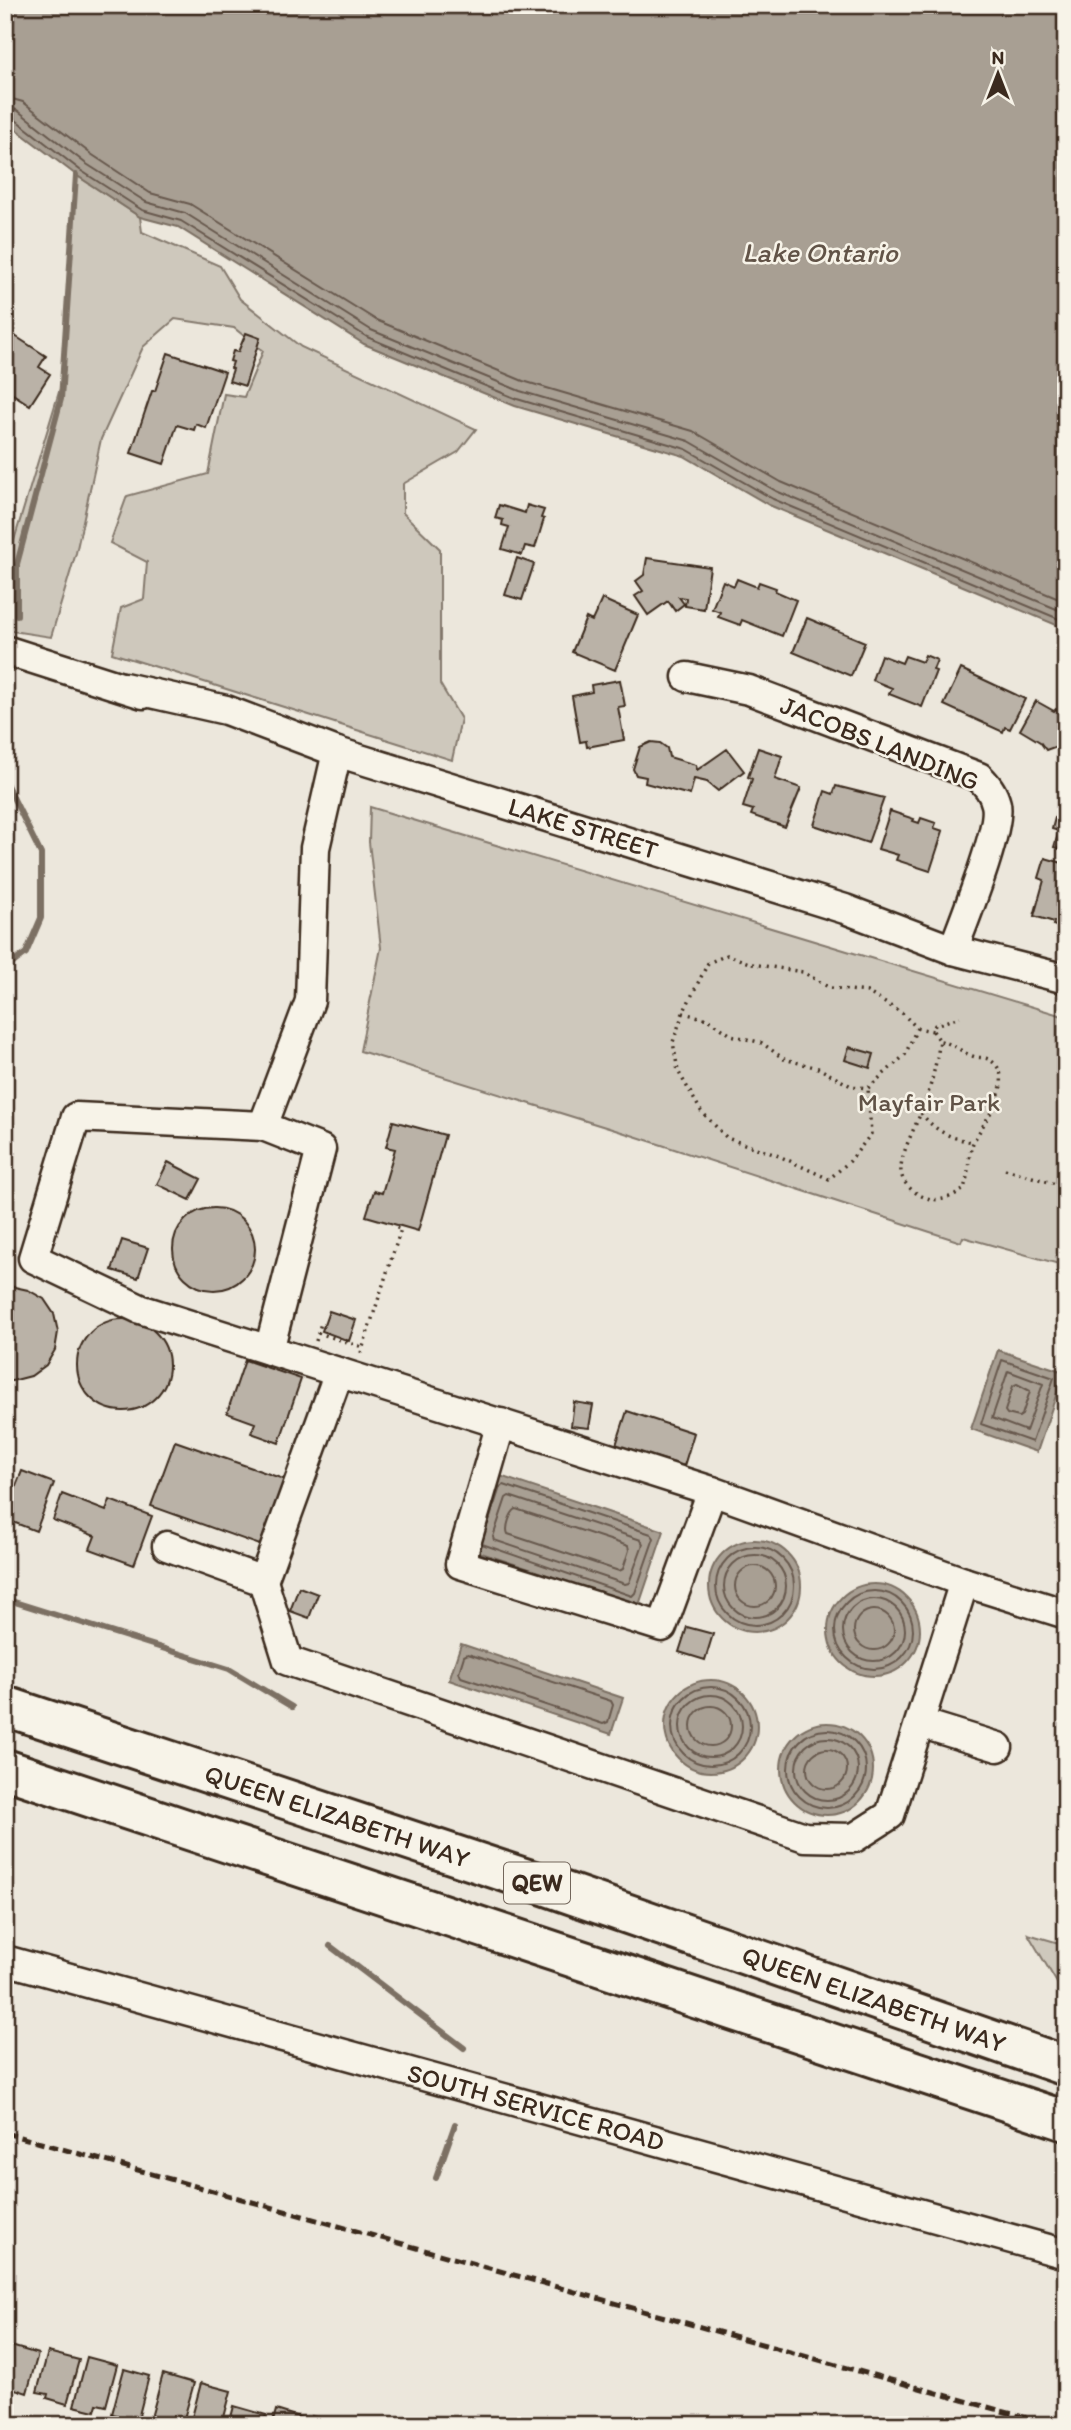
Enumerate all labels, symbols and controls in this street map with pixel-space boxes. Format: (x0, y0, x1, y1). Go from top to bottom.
north arrow (962, 38, 1032, 108)
text: N (992, 46, 1004, 69)
water label: Lake Ontario (742, 235, 899, 269)
street label: JACOBS LANDING (776, 689, 984, 797)
street label: LAKE STREET (504, 790, 663, 866)
park label: Mayfair Park (858, 1086, 1000, 1118)
street label: QUEEN ELIZABETH WAY (201, 1757, 474, 1875)
road number: QEW (504, 1862, 570, 1904)
street label: QUEEN ELIZABETH WAY (738, 1939, 1010, 2060)
street label: SOUTH SERVICE ROAD (404, 2056, 668, 2158)

